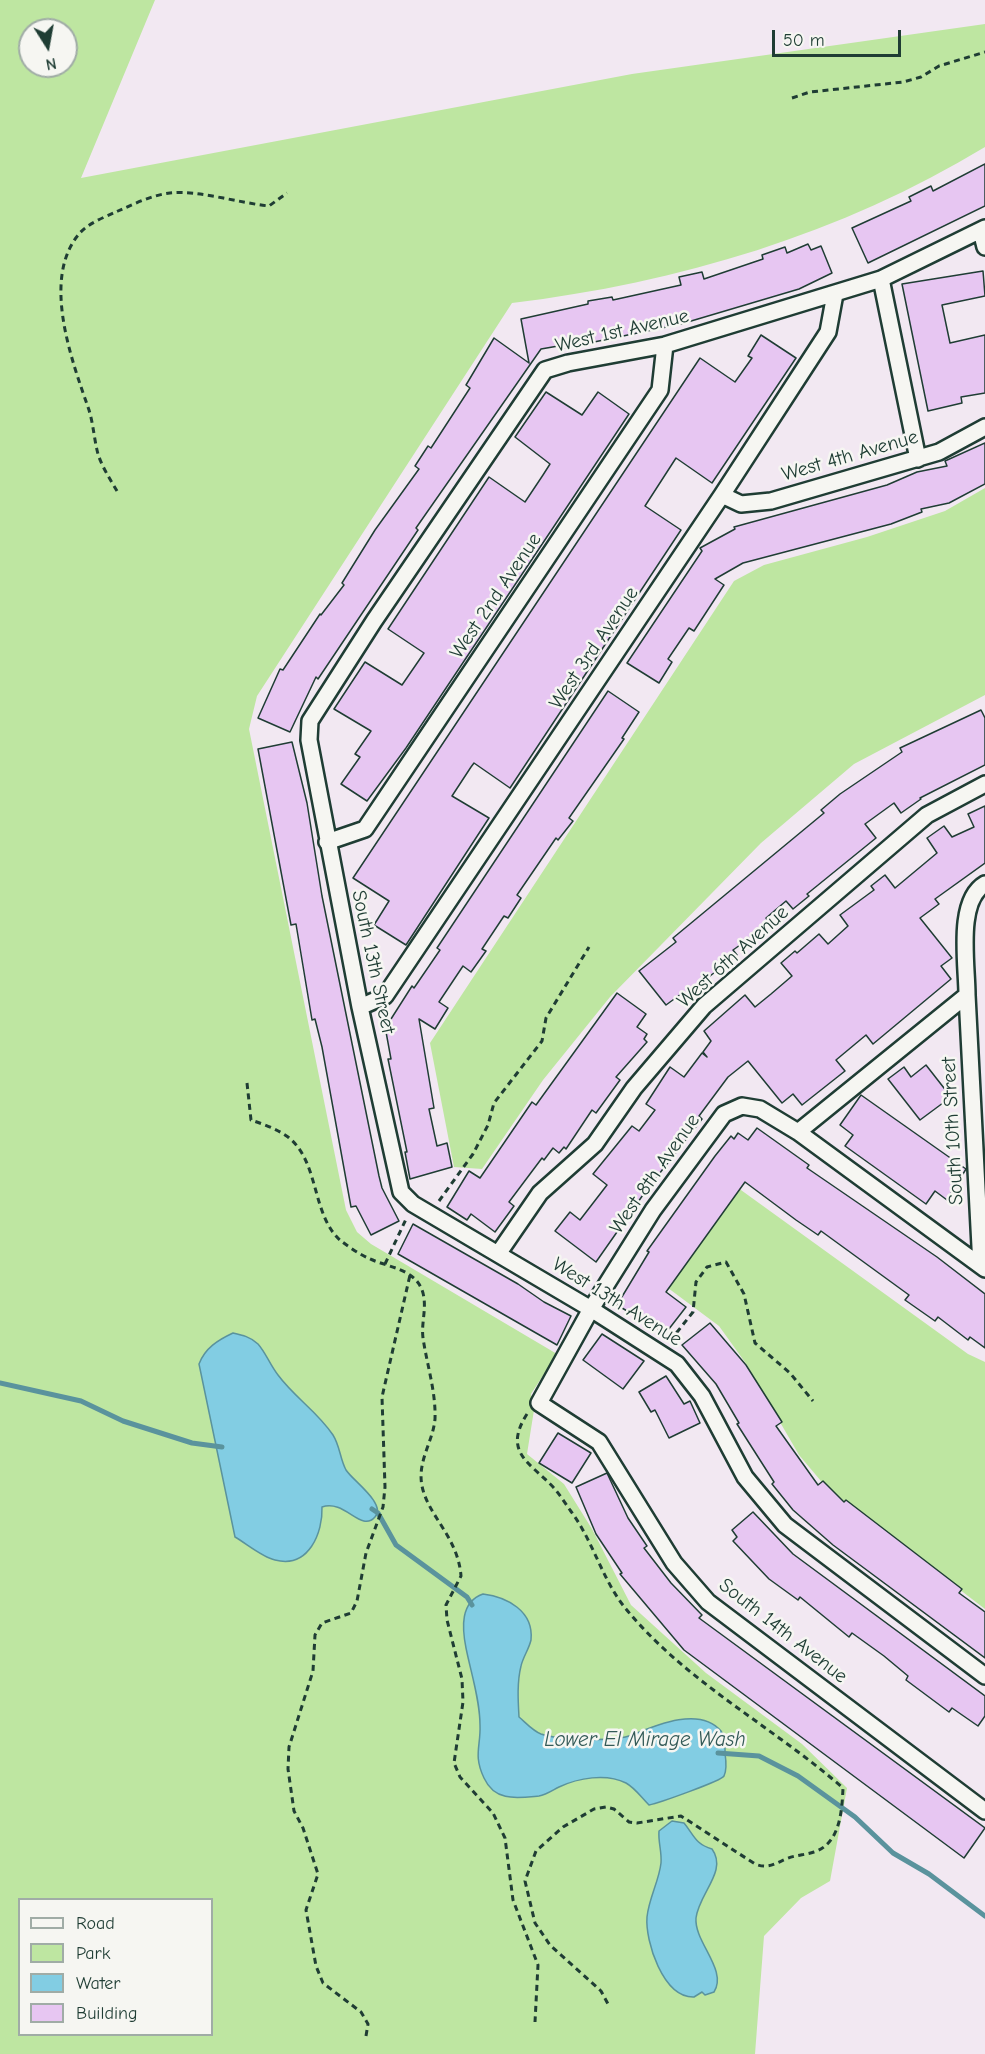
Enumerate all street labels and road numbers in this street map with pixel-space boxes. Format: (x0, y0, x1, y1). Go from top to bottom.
street label: West 1st Avenue (553, 304, 691, 358)
street label: West 4th Avenue (779, 425, 921, 487)
street label: West 2nd Avenue (445, 529, 547, 663)
street label: West 3rd Avenue (544, 582, 644, 714)
street label: South 13th Street (346, 888, 400, 1036)
street label: West 6th Avenue (672, 901, 794, 1013)
street label: South 10th Street (937, 1056, 969, 1206)
street label: West 8th Avenue (605, 1109, 705, 1239)
street label: West 13th Avenue (548, 1252, 686, 1352)
street label: South 14th Avenue (714, 1573, 852, 1689)

